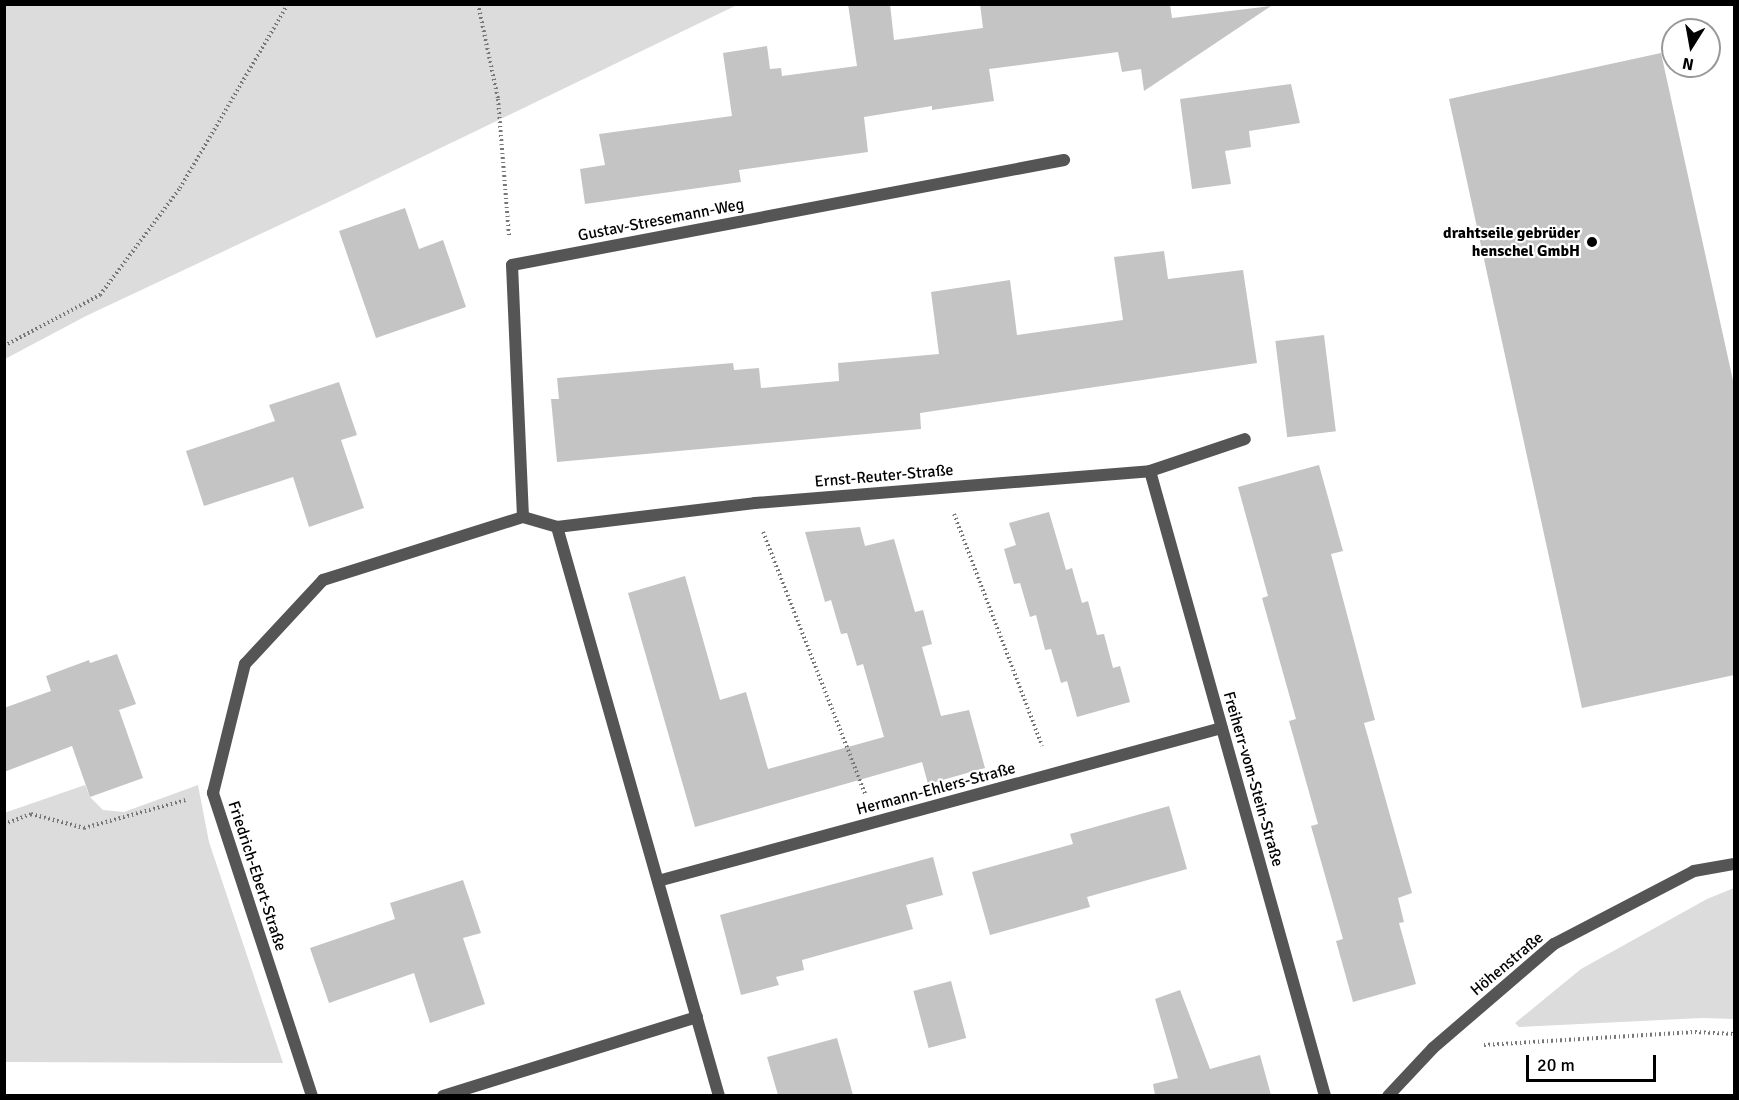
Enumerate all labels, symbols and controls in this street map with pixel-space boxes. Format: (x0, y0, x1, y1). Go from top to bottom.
north arrow (1661, 18, 1721, 78)
text: N (1681, 53, 1695, 75)
street label: Gustav-Stresemann-Weg (576, 194, 746, 246)
place label: drahtseile gebrüder henschel GmbH (1443, 223, 1580, 261)
marker: drahtseile gebrüder henschel GmbH (1585, 235, 1599, 249)
street label: Ernst-Reuter-Straße (814, 460, 954, 492)
street label: Freiherr-vom-Stein-Straße (1219, 689, 1287, 869)
street label: Hermann-Ehlers-Straße (854, 759, 1018, 819)
street label: Friedrich-Ebert-Straße (224, 799, 290, 953)
street label: Höhenstraße (1467, 928, 1547, 1000)
scale bar (1529, 1043, 1660, 1081)
text: 20 m (1537, 1054, 1575, 1076)

